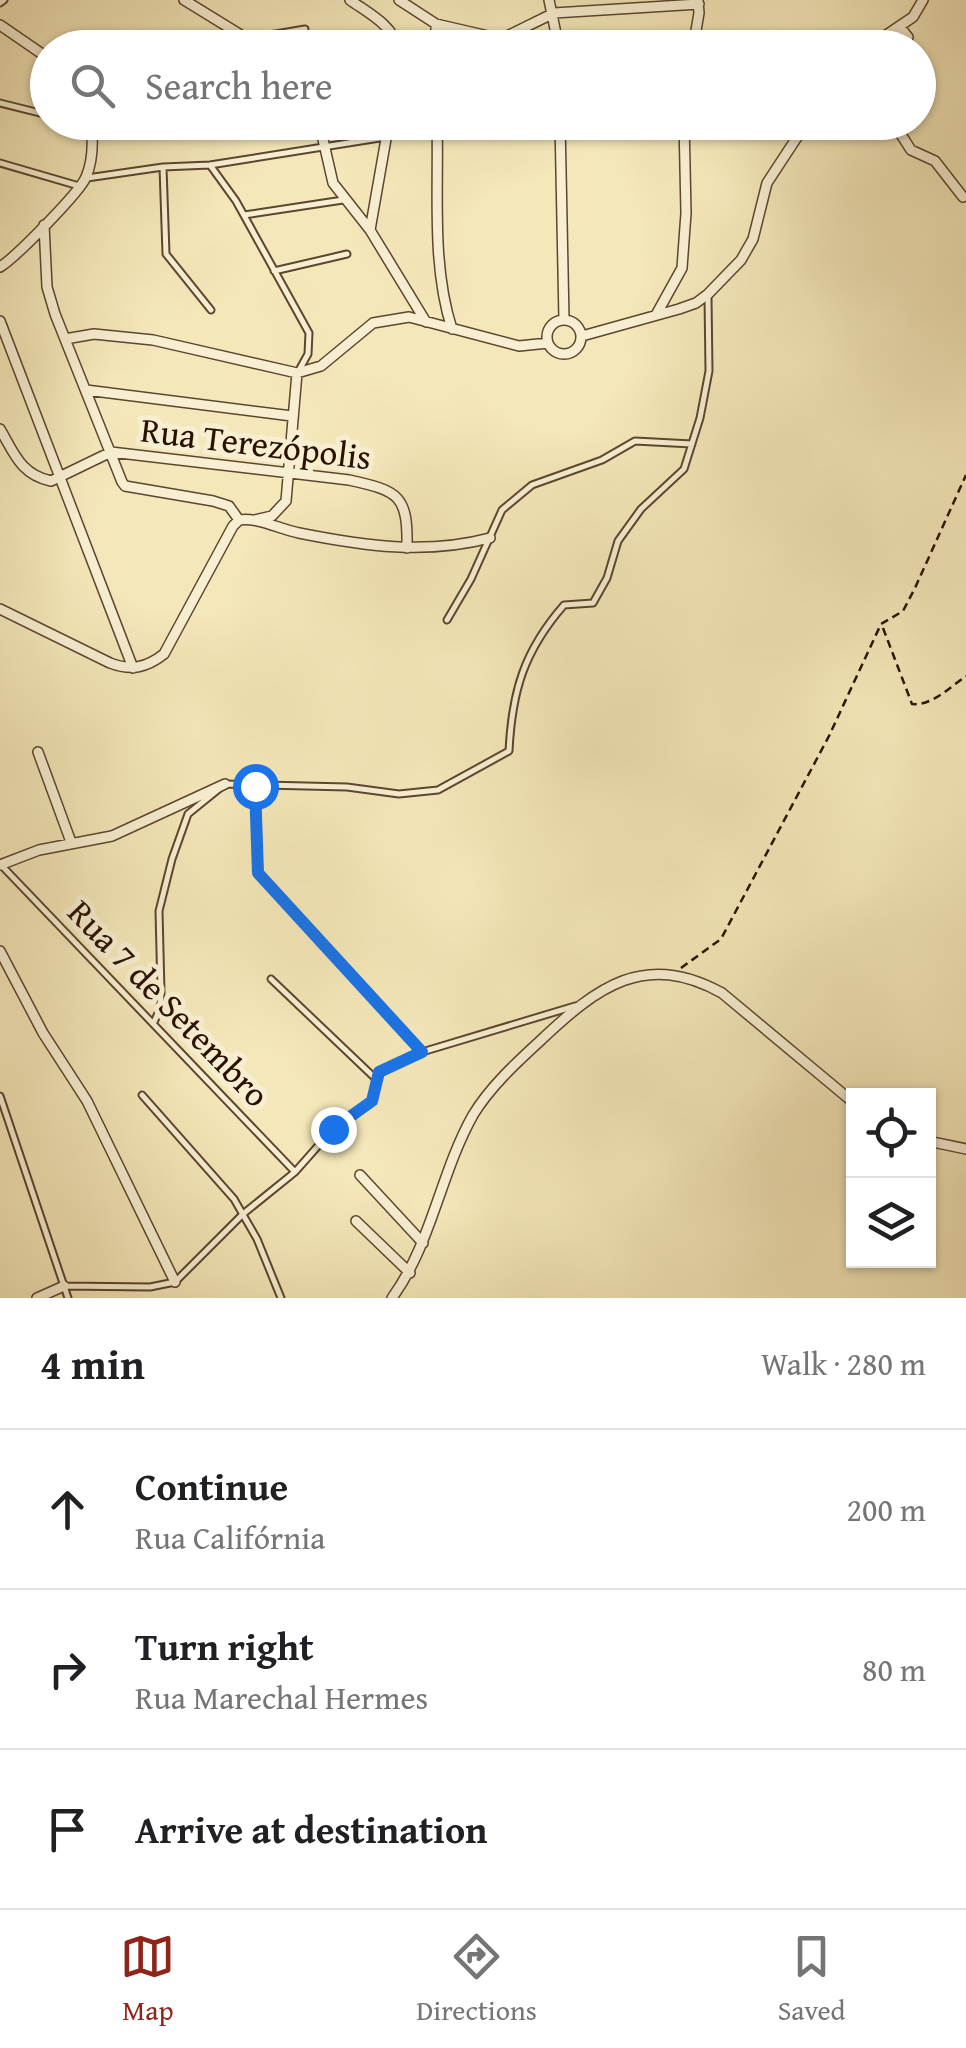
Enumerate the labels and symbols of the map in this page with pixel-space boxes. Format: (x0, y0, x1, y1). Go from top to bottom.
street label: Rua Terezópolis (138, 404, 374, 482)
route start (233, 764, 279, 810)
street label: Rua 7 de Setembro (56, 888, 282, 1118)
route end (311, 1107, 357, 1153)

